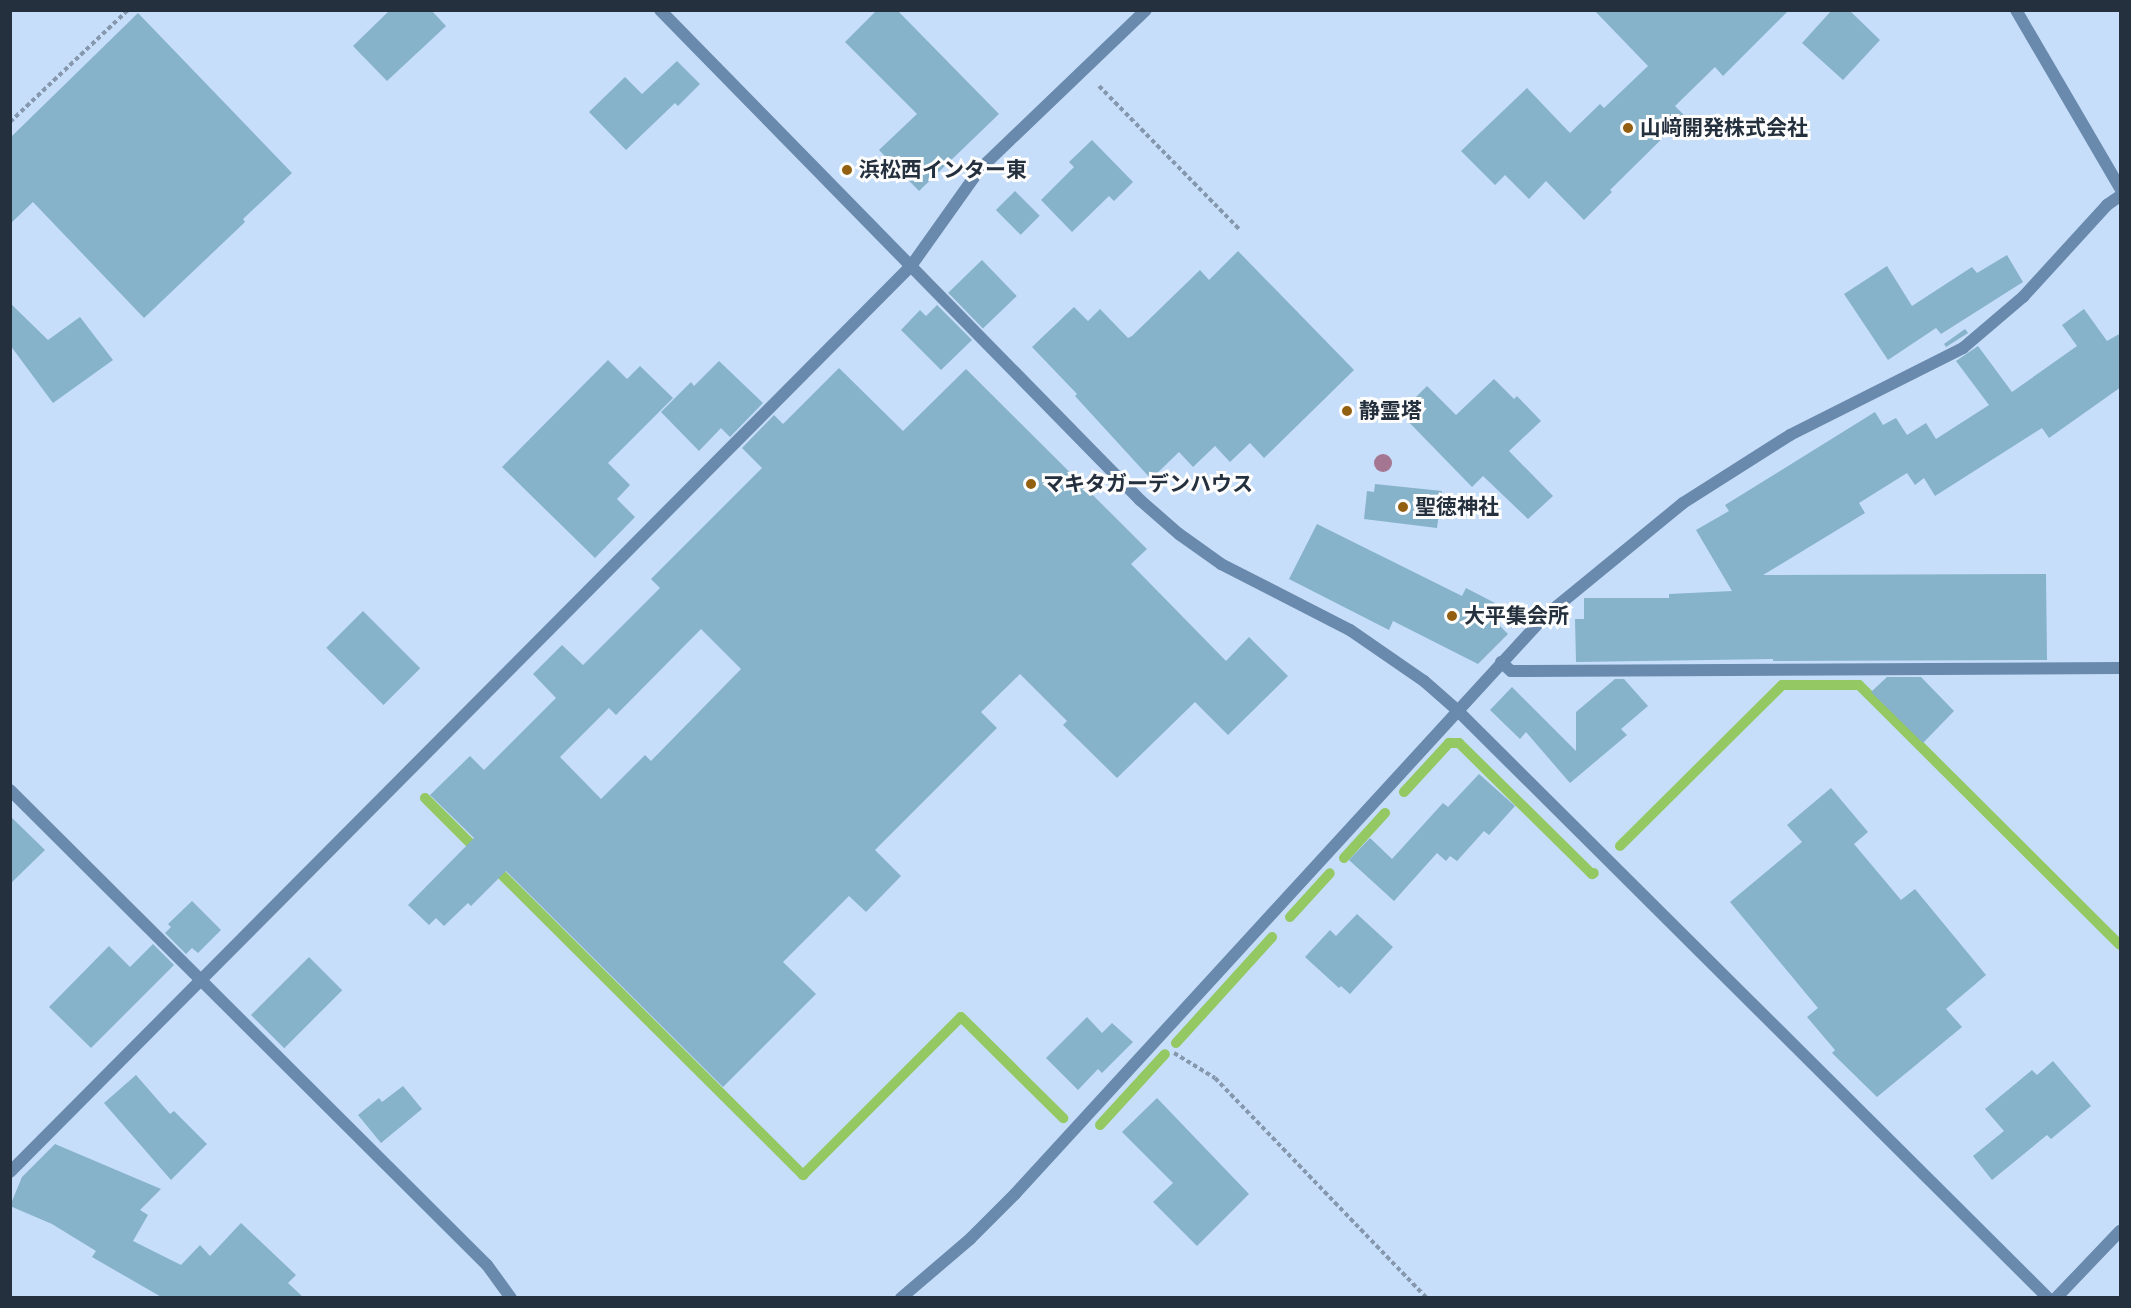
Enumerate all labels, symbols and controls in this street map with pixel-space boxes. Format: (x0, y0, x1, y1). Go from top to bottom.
place label: 山﨑開発株式会社 (1640, 115, 1808, 141)
marker: 山﨑開発株式会社 (1621, 121, 1635, 135)
place label: 浜松西インター東 (859, 157, 1027, 183)
marker: 浜松西インター東 (840, 163, 854, 177)
place label: 静霊塔 (1359, 398, 1422, 424)
marker: 静霊塔 (1340, 404, 1354, 418)
place label: マキタガーデンハウス (1043, 471, 1253, 497)
marker: マキタガーデンハウス (1024, 477, 1038, 491)
place label: 聖徳神社 (1415, 494, 1499, 520)
marker: 聖徳神社 (1396, 500, 1410, 514)
place label: 大平集会所 (1464, 603, 1569, 629)
marker: 大平集会所 (1445, 609, 1459, 623)

